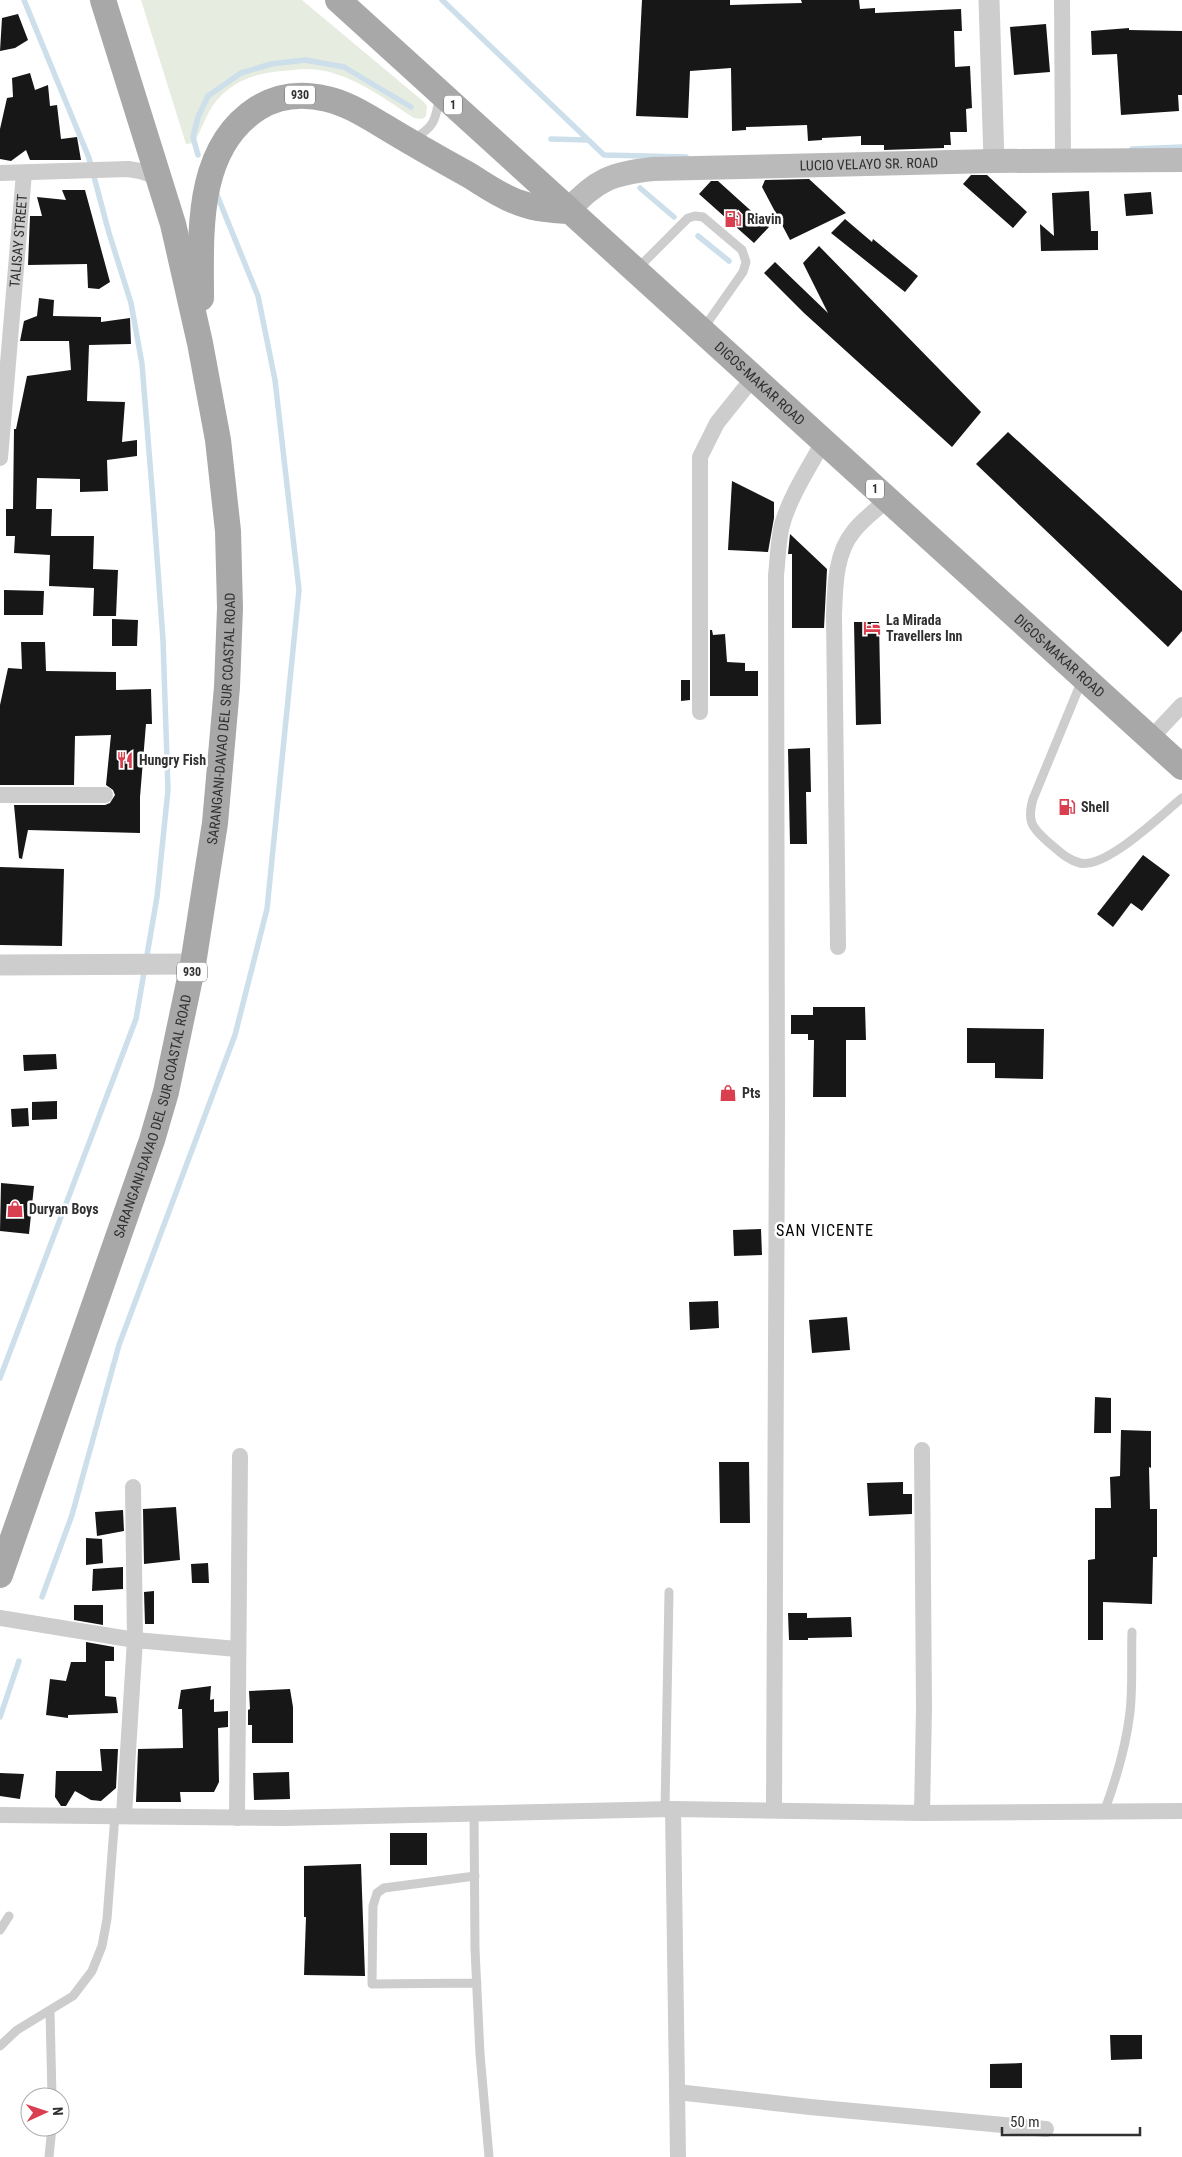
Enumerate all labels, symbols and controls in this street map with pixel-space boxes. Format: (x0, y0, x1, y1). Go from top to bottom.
road number: 930 (285, 86, 315, 104)
road number: 1 (444, 96, 462, 114)
street label: LUCIO VELAYO SR. ROAD (800, 154, 938, 174)
street label: TALISAY STREET (6, 193, 30, 288)
fuel station icon: Riavin (723, 209, 743, 229)
place label: Riavin (747, 211, 782, 227)
street label: DIGOS-MAKAR ROAD (712, 338, 808, 428)
road number: 1 (866, 479, 884, 498)
street label: SARANGANI-DAVAO DEL SUR COASTAL ROAD (204, 592, 238, 846)
street label: DIGOS-MAKAR ROAD (1011, 611, 1108, 701)
place label: La Mirada Travellers Inn (886, 612, 963, 644)
hotel icon: La Mirada Travellers Inn (862, 618, 882, 638)
restaurant icon: Hungry Fish (115, 750, 135, 770)
place label: Hungry Fish (139, 752, 206, 768)
fuel station icon: Shell (1057, 797, 1077, 817)
place label: Shell (1081, 799, 1109, 815)
road number: 930 (177, 962, 207, 982)
street label: SARANGANI-DAVAO DEL SUR COASTAL ROAD (110, 993, 194, 1240)
shop icon: Pts (718, 1083, 738, 1103)
place label: Pts (742, 1085, 761, 1101)
shop icon: Duryan Boys (5, 1199, 25, 1219)
place label: Duryan Boys (29, 1201, 99, 1217)
district label: SAN VICENTE (776, 1221, 874, 1240)
north arrow (20, 2087, 70, 2137)
scale bar (1002, 2104, 1140, 2136)
text: N (50, 2107, 66, 2116)
text: 50 m (1010, 2113, 1040, 2131)

